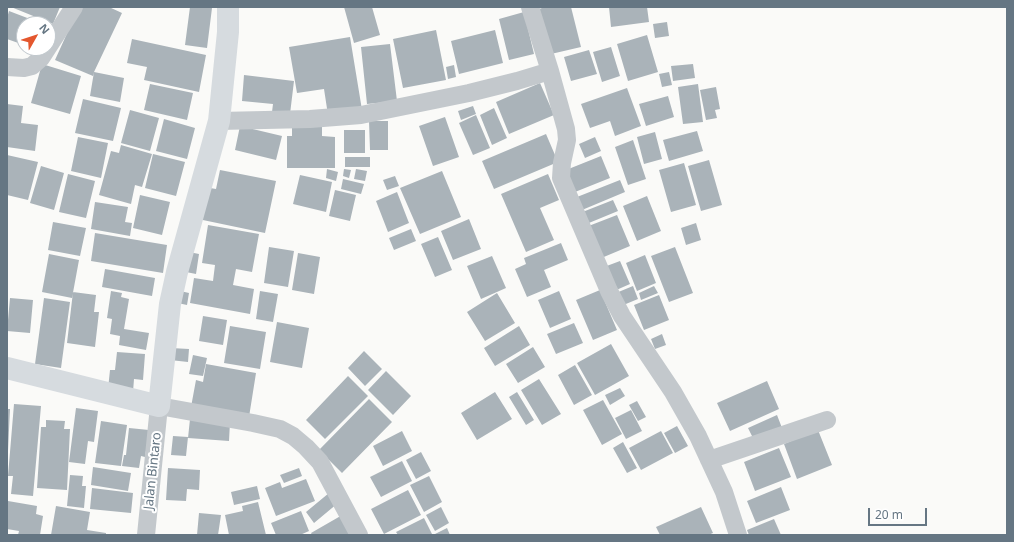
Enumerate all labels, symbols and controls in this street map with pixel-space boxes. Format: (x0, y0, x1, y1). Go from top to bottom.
north arrow (16, 16, 56, 56)
text: N (36, 21, 54, 37)
street label: Jalan Bintaro (141, 432, 165, 510)
scale bar (870, 500, 929, 526)
text: 20 m (875, 506, 903, 523)

